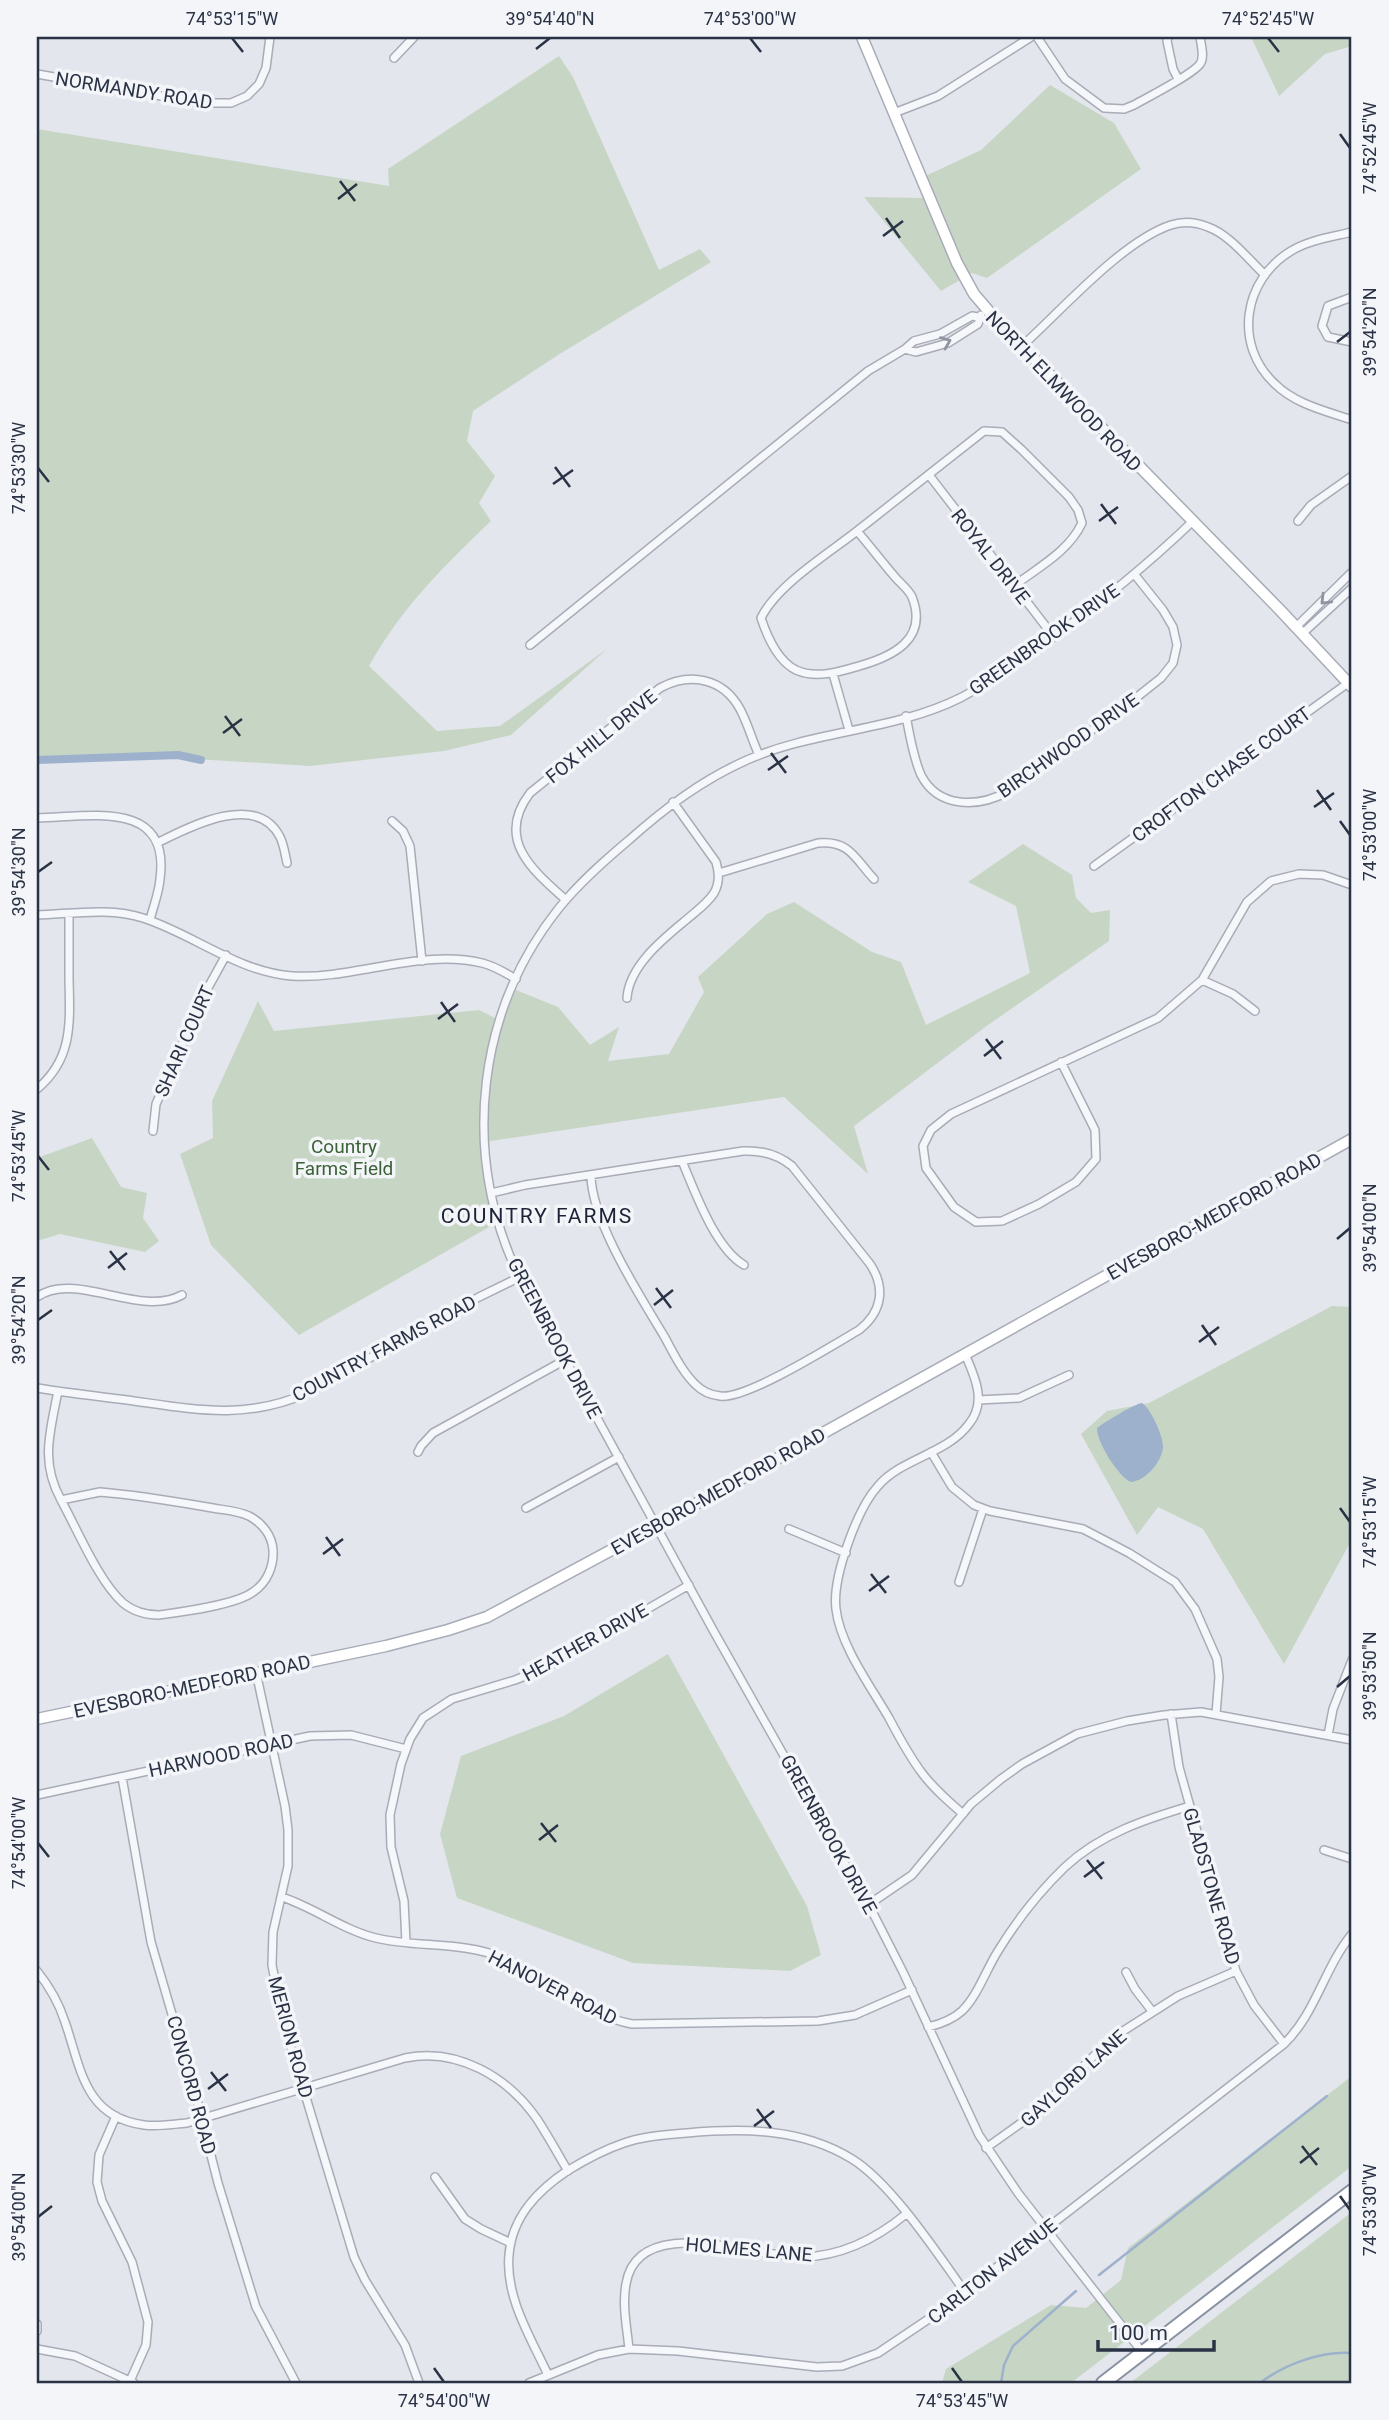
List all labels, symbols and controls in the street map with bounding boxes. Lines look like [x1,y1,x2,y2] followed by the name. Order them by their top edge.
[186,8,278,29] text: 74°53'15"W
[505,8,595,29] text: 39°54'40"N
[704,8,796,29] text: 74°53'00"W
[1222,8,1314,29] text: 74°52'45"W
[54,67,214,114] street label: NORMANDY ROAD
[1359,102,1380,194] text: 74°52'45"W
[1359,287,1380,377] text: 39°54'20"N
[981,306,1146,476] street label: NORTH ELMWOOD ROAD
[939,337,951,351] one-way arrow
[8,422,29,514] text: 74°53'30"W
[946,504,1035,609] street label: ROYAL DRIVE
[965,579,1124,700] street label: GREENBROOK DRIVE
[1321,592,1333,604] one-way arrow
[541,684,662,788] street label: FOX HILL DRIVE
[993,688,1143,803] street label: BIRCHWOOD DRIVE
[1127,702,1315,847] street label: CROFTON CHASE COURT
[1359,789,1380,881] text: 74°53'00"W
[8,827,29,917] text: 39°54'30"N
[150,982,219,1100] street label: SHARI COURT
[8,1110,29,1202] text: 74°53'45"W
[295,1135,393,1180] park label: Country Farms Field
[1103,1148,1326,1285] street label: EVESBORO-MEDFORD ROAD
[1359,1183,1380,1273] text: 39°54'00"N
[441,1204,633,1228] district label: COUNTRY FARMS
[503,1254,607,1423] street label: GREENBROOK DRIVE
[8,1275,29,1365] text: 39°54'20"N
[288,1290,480,1407] street label: COUNTRY FARMS ROAD
[607,1423,830,1560] street label: EVESBORO-MEDFORD ROAD
[1359,1476,1380,1568] text: 74°53'15"W
[518,1598,652,1686] street label: HEATHER DRIVE
[1359,1631,1380,1721] text: 39°53'50"N
[72,1650,313,1723] street label: EVESBORO-MEDFORD ROAD
[147,1729,296,1782] street label: HARWOOD ROAD
[775,1751,882,1918] street label: GREENBROOK DRIVE
[8,1797,29,1889] text: 74°54'00"W
[1178,1805,1245,1967] street label: GLADSTONE ROAD
[485,1945,621,2030] street label: HANOVER ROAD
[263,1974,318,2101] street label: MERION ROAD
[162,2013,221,2157] street label: CONCORD ROAD
[1016,2025,1131,2132] street label: GAYLORD LANE
[1359,2164,1380,2256] text: 74°53'30"W
[8,2172,29,2262] text: 39°54'00"N
[923,2214,1062,2329] street label: CARLTON AVENUE
[684,2232,814,2267] street label: HOLMES LANE
[1098,2308,1214,2352] scale bar
[1109,2321,1168,2345] text: 100 m
[398,2390,490,2411] text: 74°54'00"W
[916,2390,1008,2411] text: 74°53'45"W

